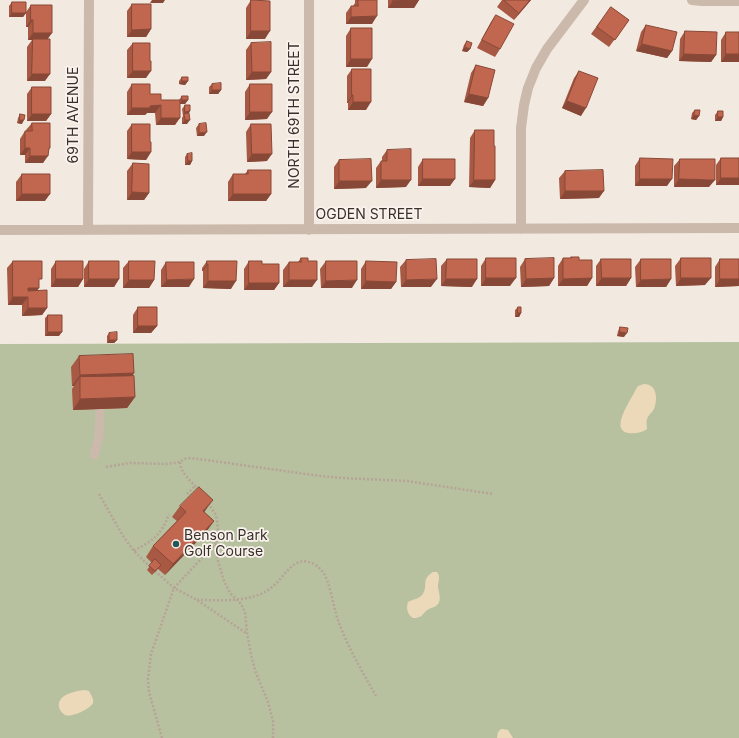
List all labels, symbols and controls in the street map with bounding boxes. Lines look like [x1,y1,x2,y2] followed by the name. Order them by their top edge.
[287,41,303,189] street label: NORTH 69TH STREET
[66,67,82,163] street label: 69TH AVENUE
[315,207,423,223] street label: OGDEN STREET
[184,528,268,560] place label: Benson Park Golf Course
[171,539,181,549] marker: Benson Park Golf Course

